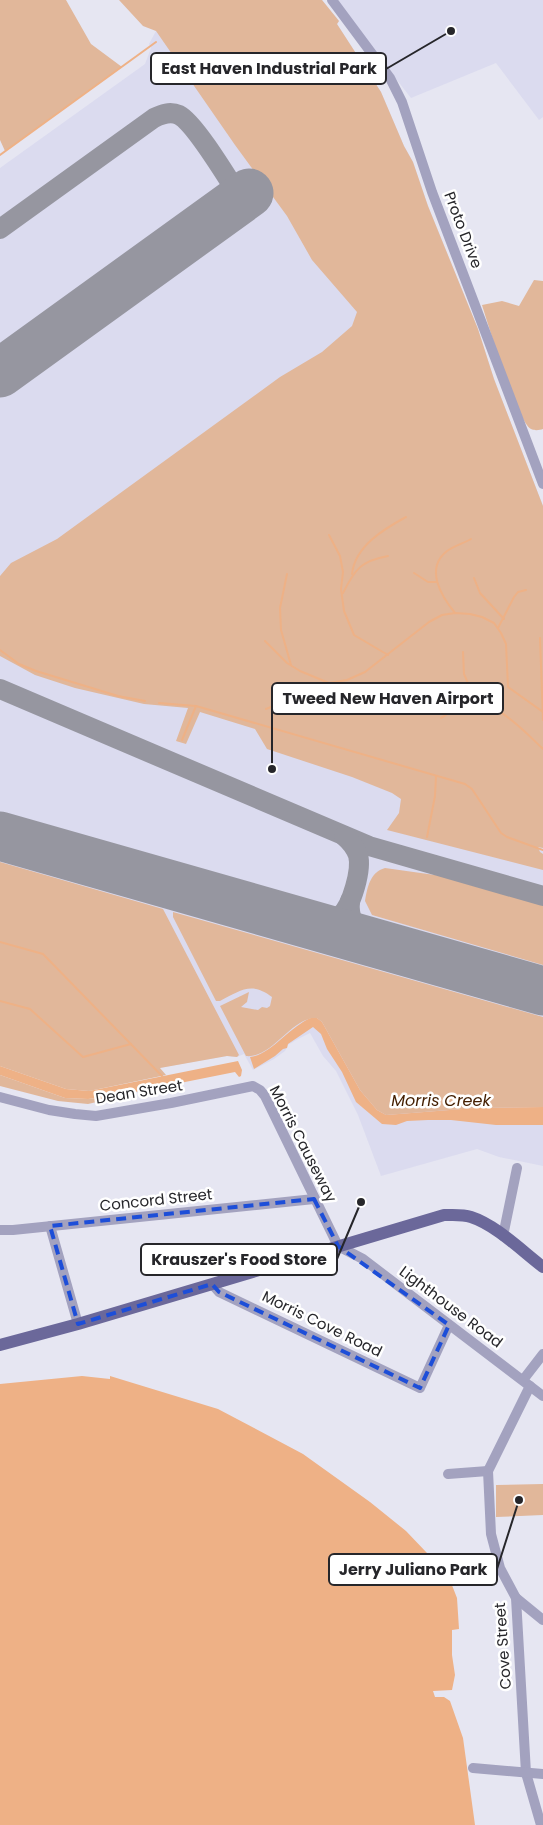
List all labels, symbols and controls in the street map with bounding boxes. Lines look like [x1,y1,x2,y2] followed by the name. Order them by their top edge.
[151,53,386,84] callout: East Haven Industrial Park
[161,57,377,80] text: East Haven Industrial Park
[439,188,488,271] street label: Proto Drive
[272,683,503,714] callout: Tweed New Haven Airport
[283,687,493,710] text: Tweed New Haven Airport
[94,1074,184,1109] street label: Dean Street
[265,1082,342,1206] street label: Morris Causeway
[391,1089,491,1112] water label: Morris Creek
[99,1183,213,1216] street label: Concord Street
[141,1244,337,1275] callout: Krauszer's Food Store
[151,1248,327,1271] text: Krauszer's Food Store
[395,1261,507,1352] street label: Lighthouse Road
[259,1285,386,1362] street label: Morris Cove Road
[329,1554,497,1585] callout: Jerry Juliano Park
[339,1558,487,1581] text: Jerry Juliano Park
[489,1602,516,1690] street label: Cove Street

